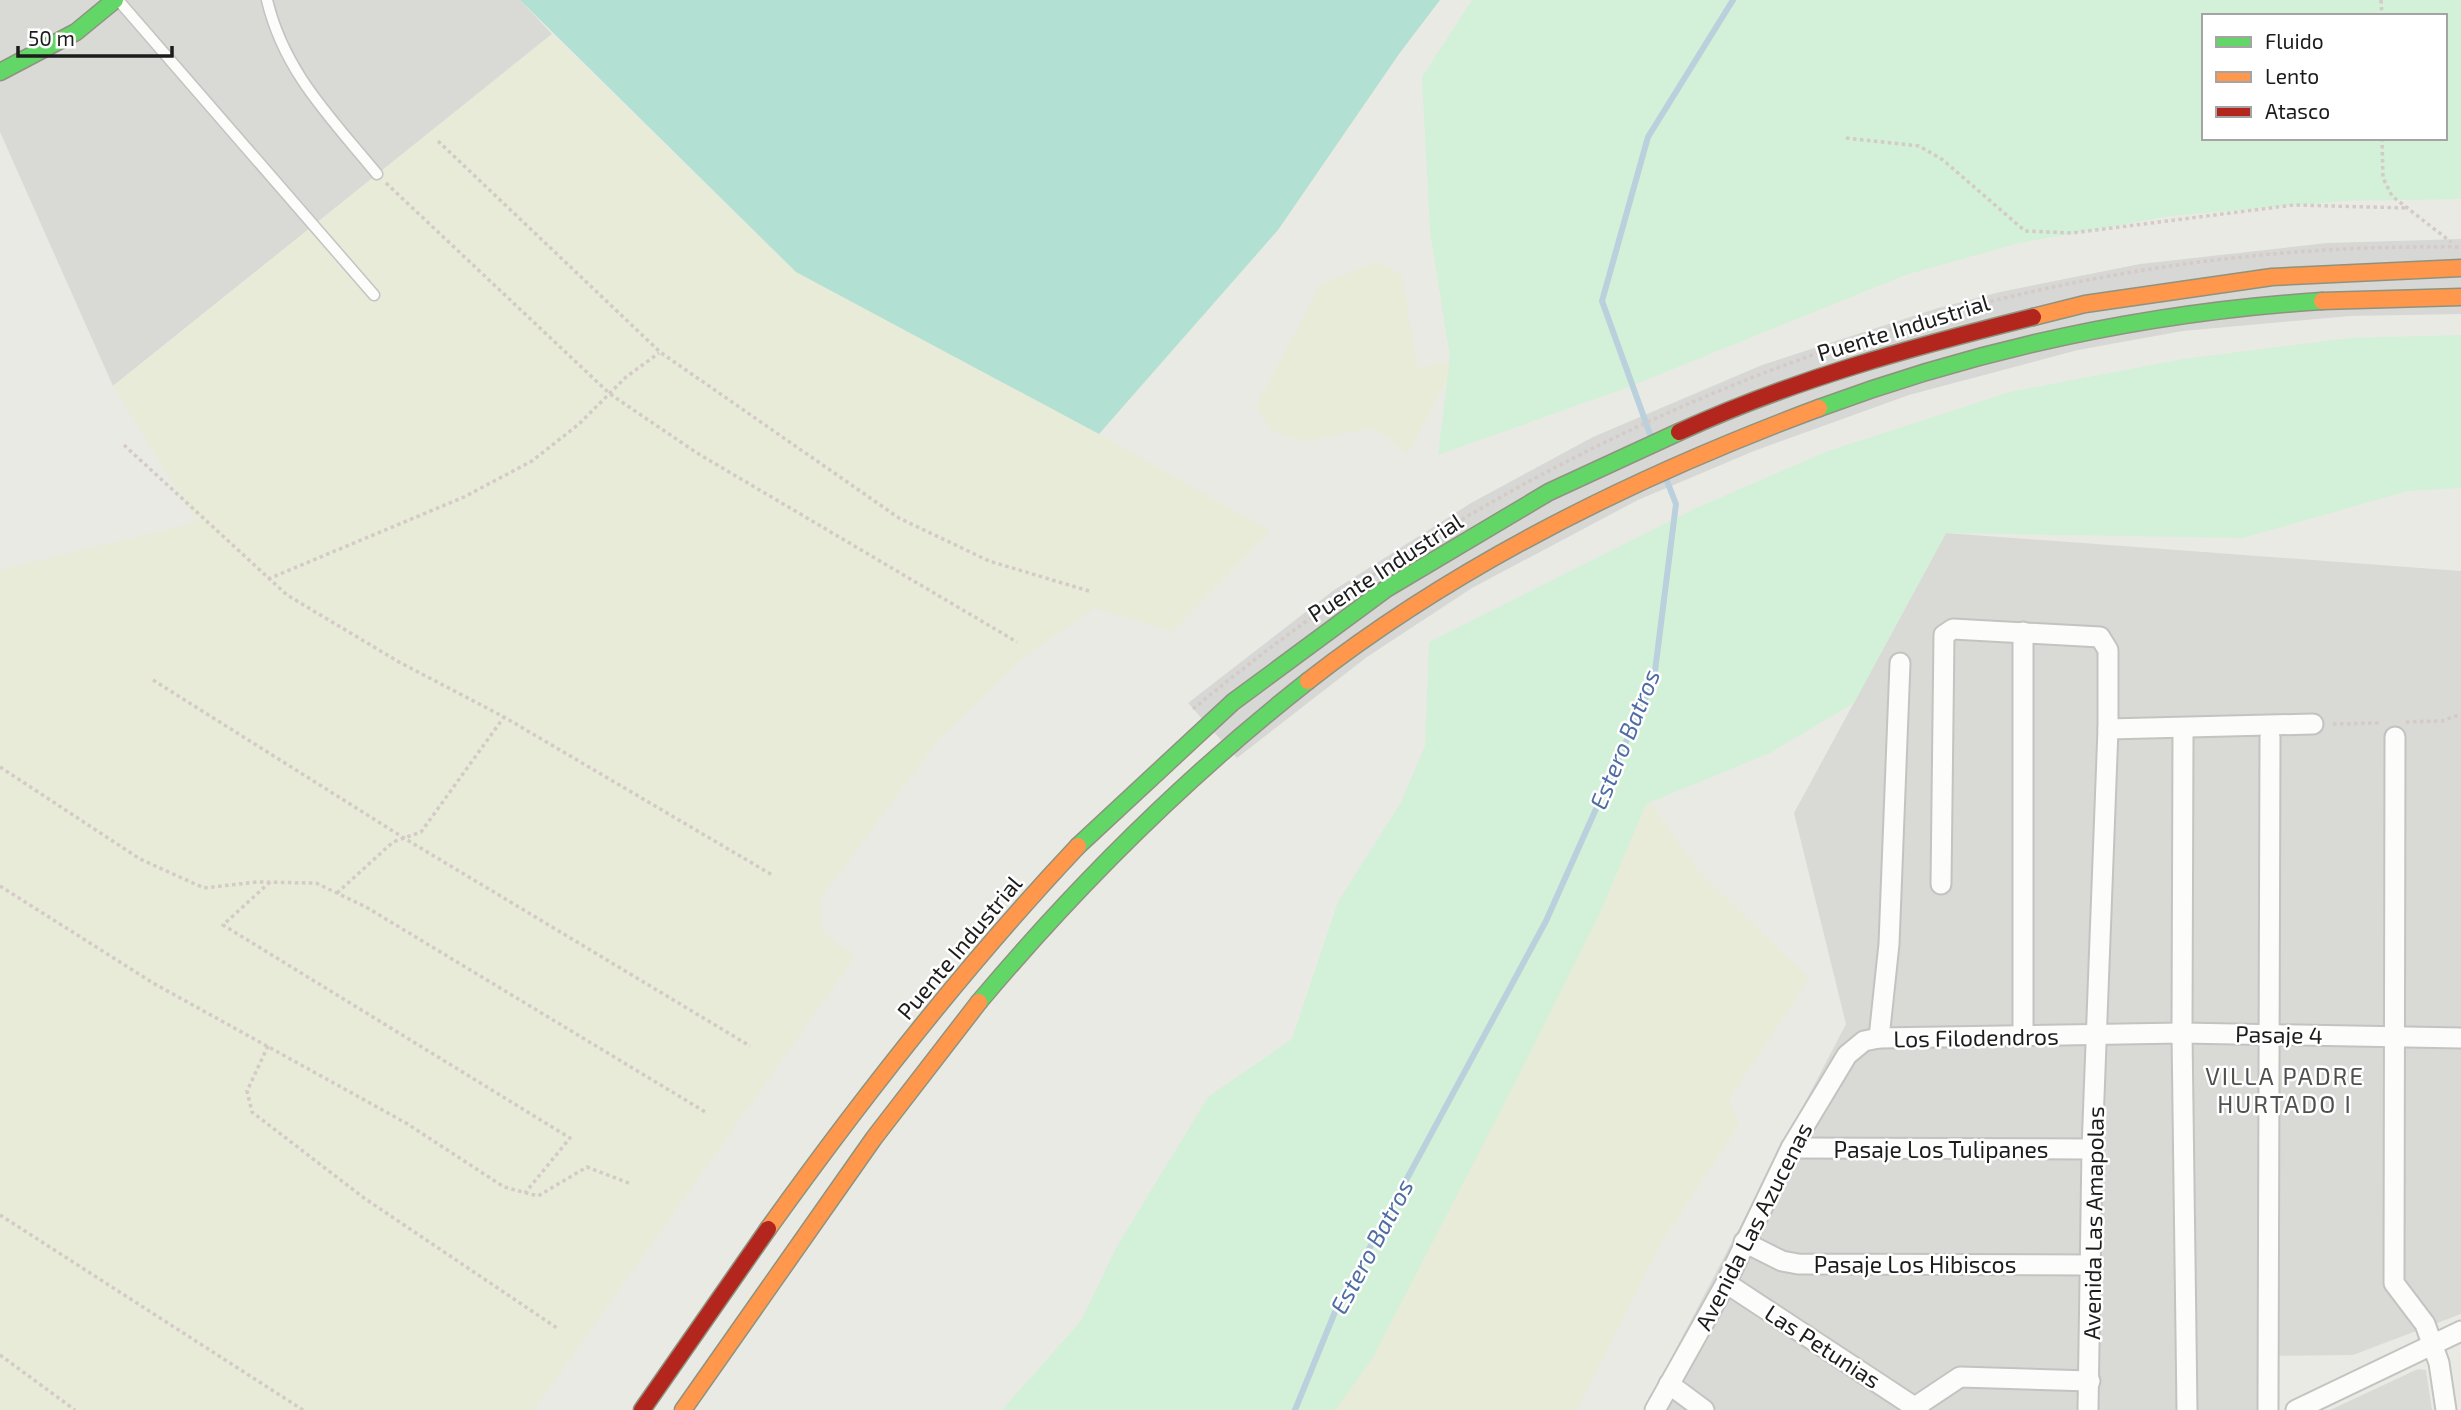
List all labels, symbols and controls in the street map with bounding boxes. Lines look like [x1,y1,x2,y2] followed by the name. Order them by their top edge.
[18,14,172,58] scale bar
[2202,14,2447,140] legend
[28,25,75,50] text: 50 m
[2265,28,2324,53] text: Fluido
[2265,63,2319,88] text: Lento
[2265,98,2330,123] text: Atasco
[1813,287,1993,367] street label: Puente Industrial
[1302,506,1468,628] street label: Puente Industrial
[1583,665,1665,813] water label: Estero Batros
[891,869,1027,1025] street label: Puente Industrial
[2235,1019,2323,1049] street label: Pasaje 4
[1893,1022,2059,1052] street label: Los Filodendros
[2205,1061,2365,1118] district label: VILLA PADRE HURTADO I
[2077,1106,2109,1340] street label: Avenida Las Amapolas
[1688,1118,1818,1334] street label: Avenida Las Azucenas
[1833,1135,2049,1163] street label: Pasaje Los Tulipanes
[1323,1174,1419,1318] water label: Estero Batros
[1814,1250,2016,1278] street label: Pasaje Los Hibiscos
[1760,1298,1886,1394] street label: Las Petunias

